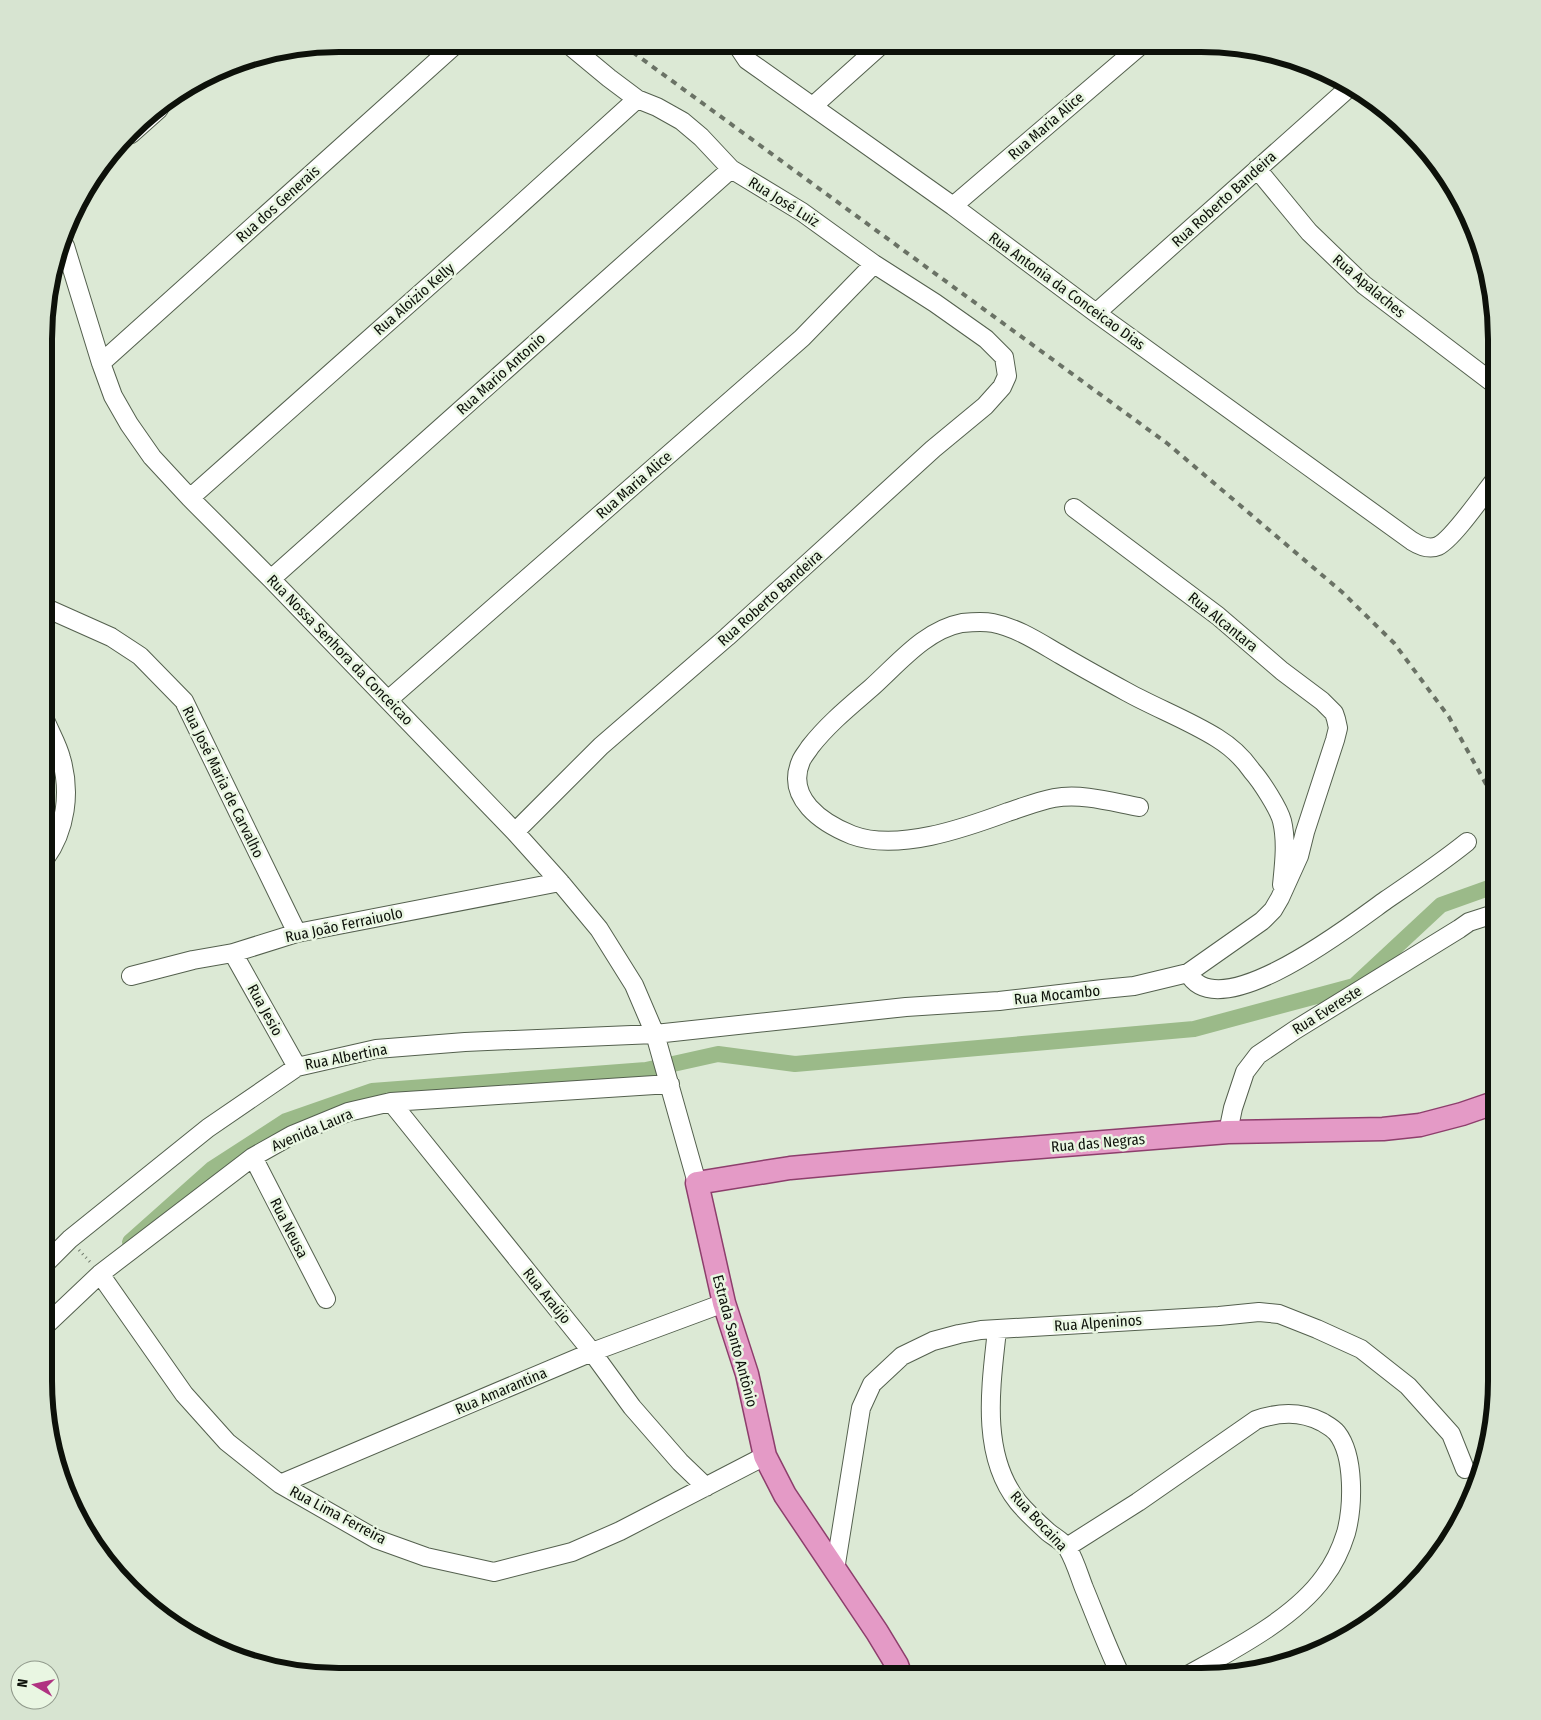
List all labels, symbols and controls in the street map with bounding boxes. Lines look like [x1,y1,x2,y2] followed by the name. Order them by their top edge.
[1005,88,1087,164] street label: Rua Maria Alice
[1168,147,1280,251] street label: Rua Roberto Bandeira
[232,162,324,246] street label: Rua dos Generais
[745,173,823,231] street label: Rua José Luiz
[986,228,1148,354] street label: Rua Antonia da Conceicao Dias
[1329,250,1409,322] street label: Rua Apalaches
[370,259,458,339] street label: Rua Aloizio Kelly
[453,329,549,419] street label: Rua Mario Antonio
[593,447,675,523] street label: Rua Maria Alice
[714,546,826,650] street label: Rua Roberto Bandeira
[263,571,417,729] street label: Rua Nossa Senhora da Conceicao
[1185,588,1261,656] street label: Rua Alcantara
[178,703,268,861] street label: Rua José Maria de Carvalho
[284,904,404,946] street label: Rua João Ferraiuolo
[243,981,287,1039] street label: Rua Jesio
[1013,982,1101,1008] street label: Rua Mocambo
[1289,982,1365,1038] street label: Rua Evereste
[303,1040,389,1074] street label: Rua Albertina
[269,1105,355,1155] street label: Avenida Laura
[1050,1130,1146,1156] street label: Rua das Negras
[266,1195,312,1261] street label: Rua Neusa
[519,1265,575,1328] street label: Rua Araújo
[709,1273,761,1409] street label: Estrada Santo Antônio
[1053,1311,1143,1335] street label: Rua Alpeninos
[453,1364,549,1418] street label: Rua Amarantina
[287,1482,389,1548] street label: Rua Lima Ferreira
[1007,1487,1071,1555] street label: Rua Bocaina
[10,1660,60,1710] north arrow
[14,1678,32,1689] text: N

